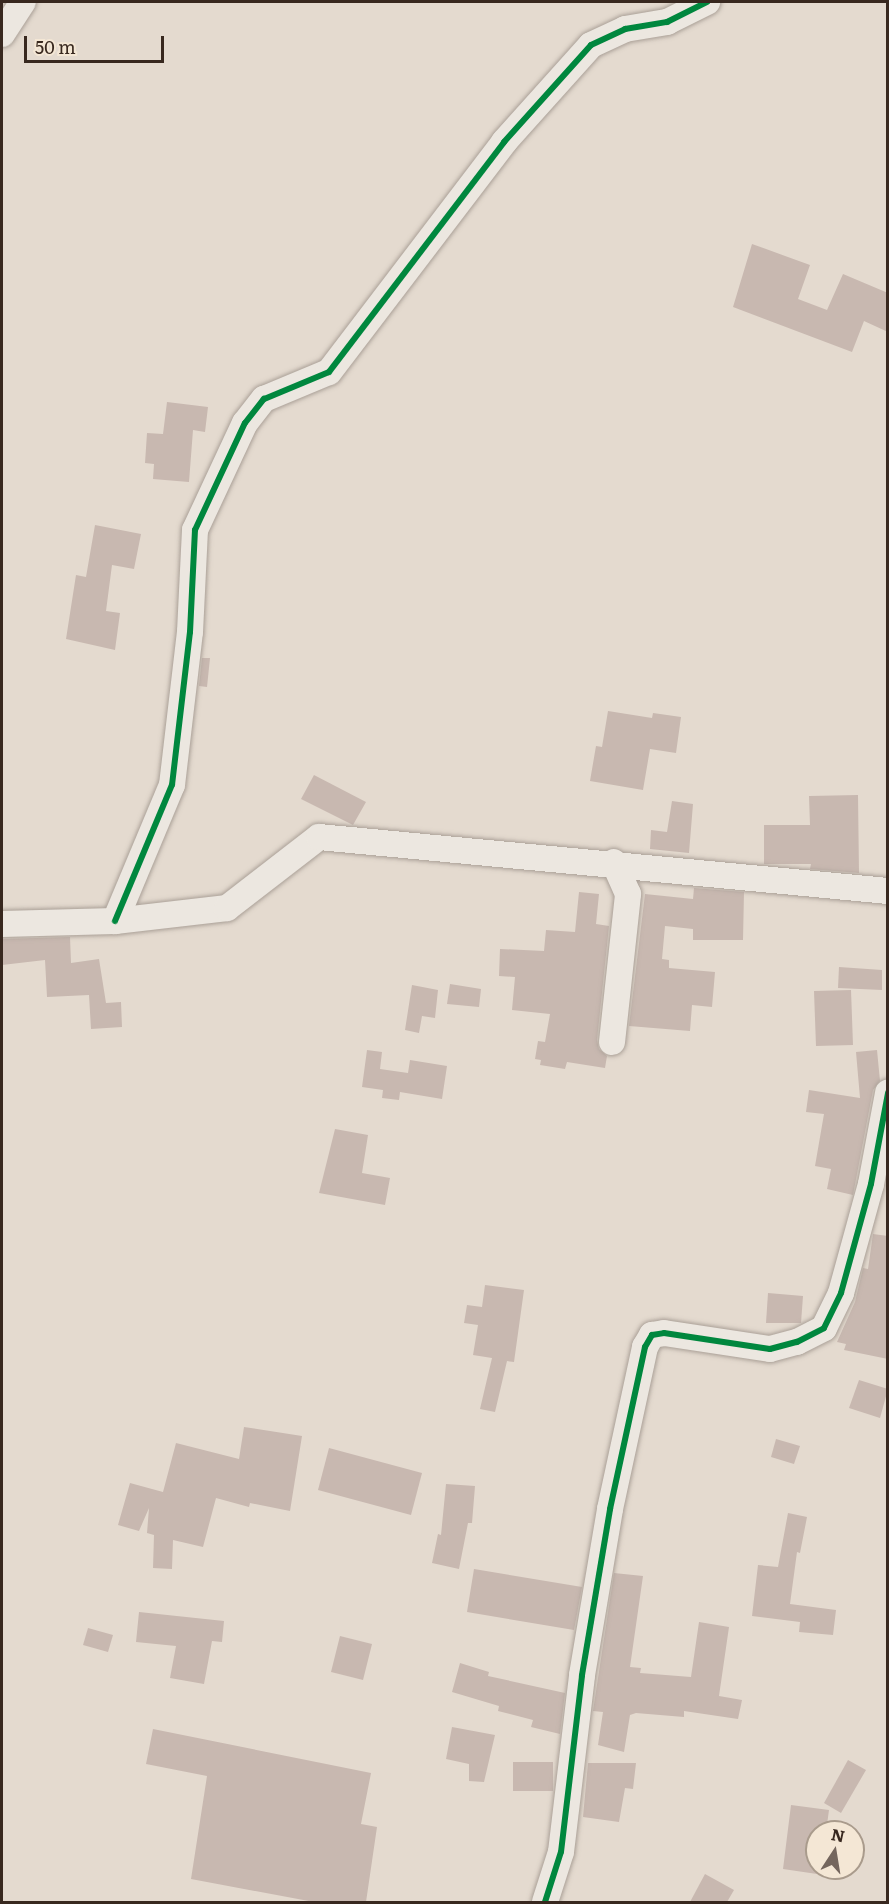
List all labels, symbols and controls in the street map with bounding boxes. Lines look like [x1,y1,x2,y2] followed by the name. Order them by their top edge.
[27,24,166,62] scale bar
[35,33,76,60] text: 50 m
[805,1820,865,1880] north arrow
[829,1821,847,1847] text: N

